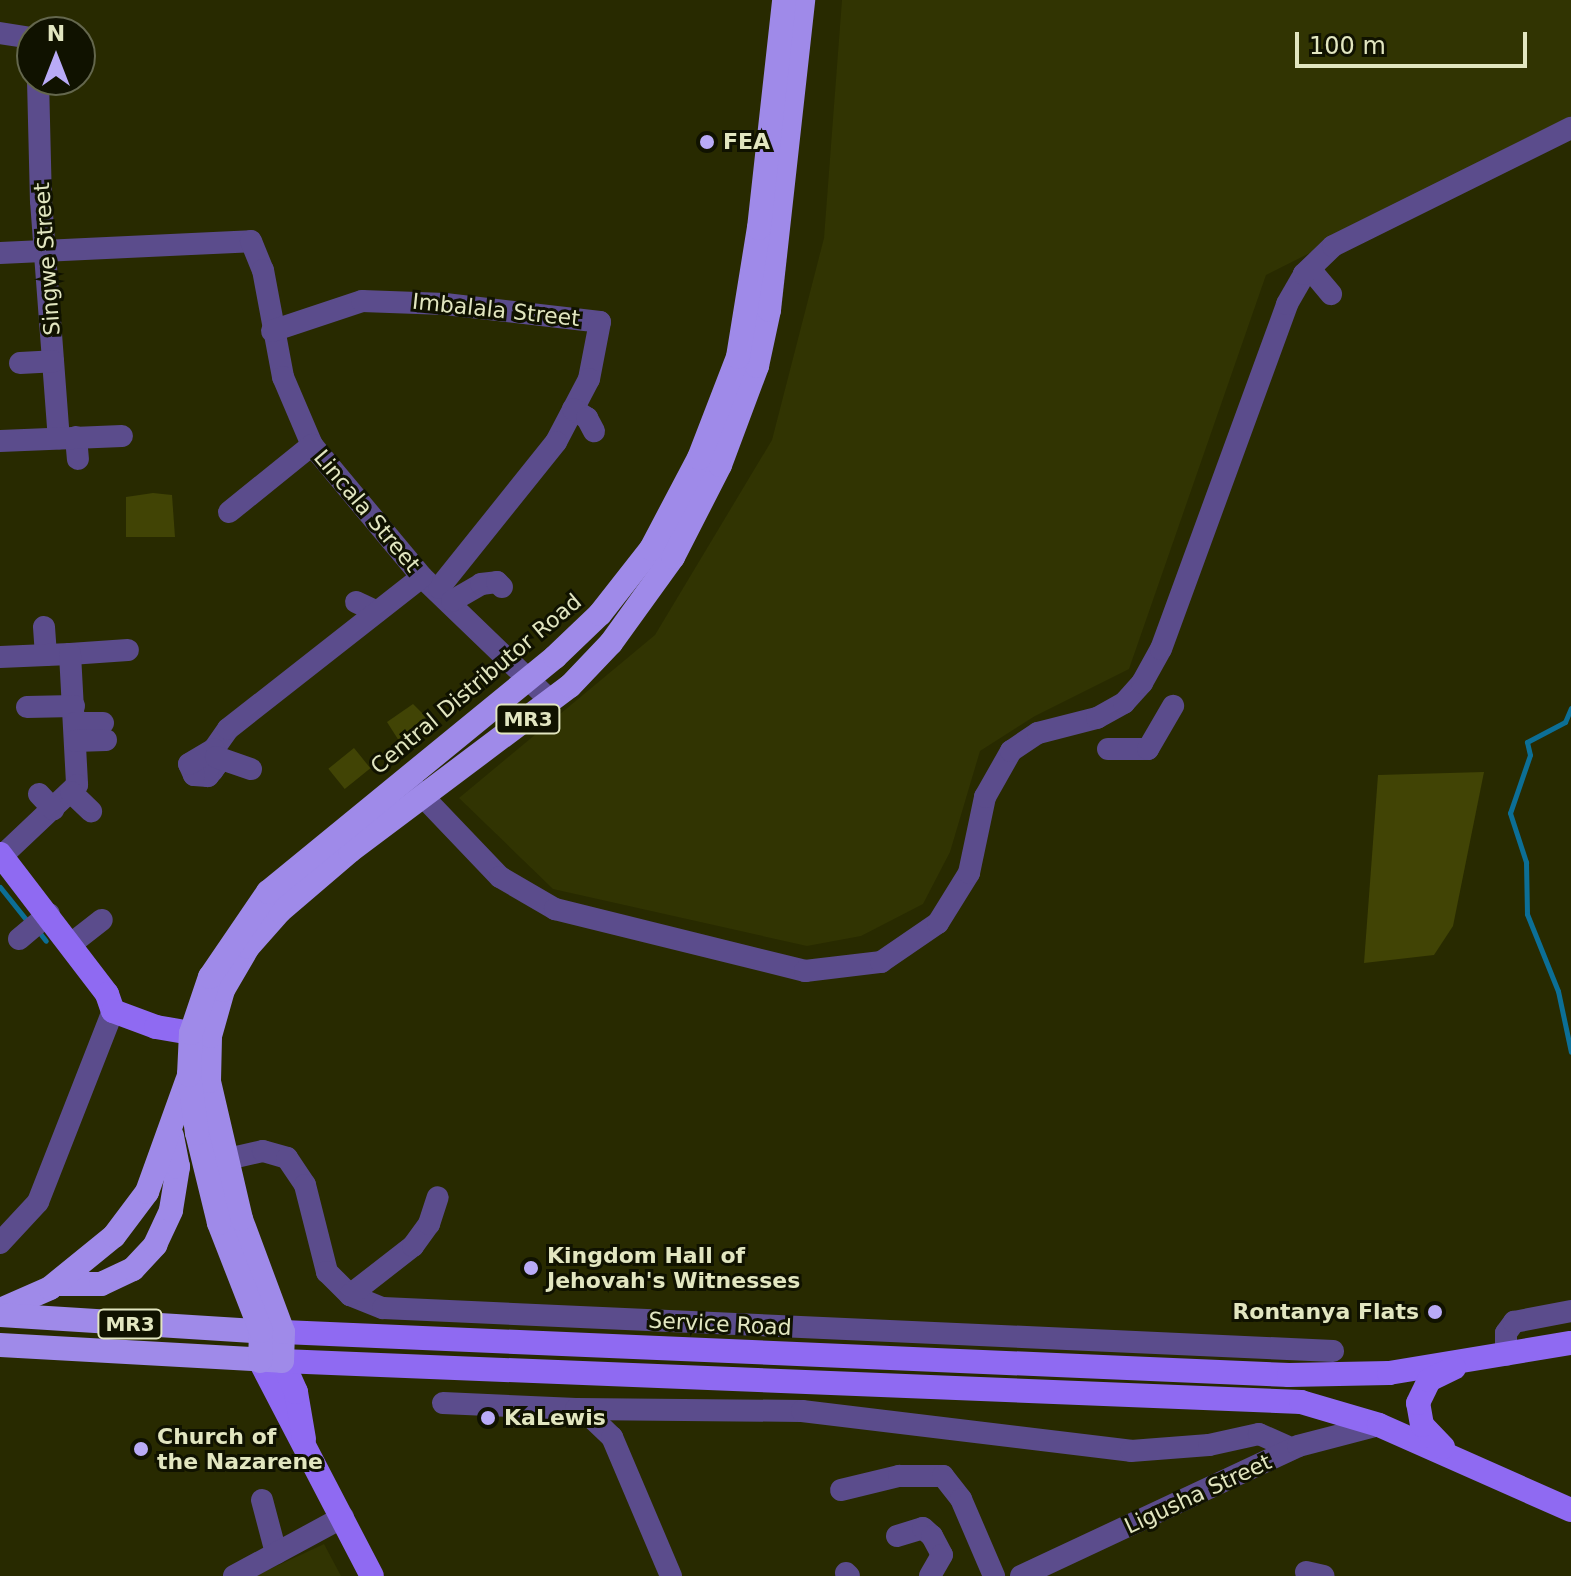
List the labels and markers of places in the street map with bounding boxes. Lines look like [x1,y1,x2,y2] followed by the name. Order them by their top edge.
[723,129,770,155] place label: FEA
[698,133,716,151] marker: FEA
[547,1242,800,1294] place label: Kingdom Hall of Jehovah's Witnesses
[522,1259,540,1277] marker: Kingdom Hall of Jehovah's Witnesses
[1232,1299,1419,1325] place label: Rontanya Flats
[1426,1303,1444,1321] marker: Rontanya Flats
[504,1405,606,1431] place label: KaLewis
[479,1409,497,1427] marker: KaLewis
[157,1423,323,1474] place label: Church of the Nazarene
[132,1440,150,1458] marker: Church of the Nazarene

